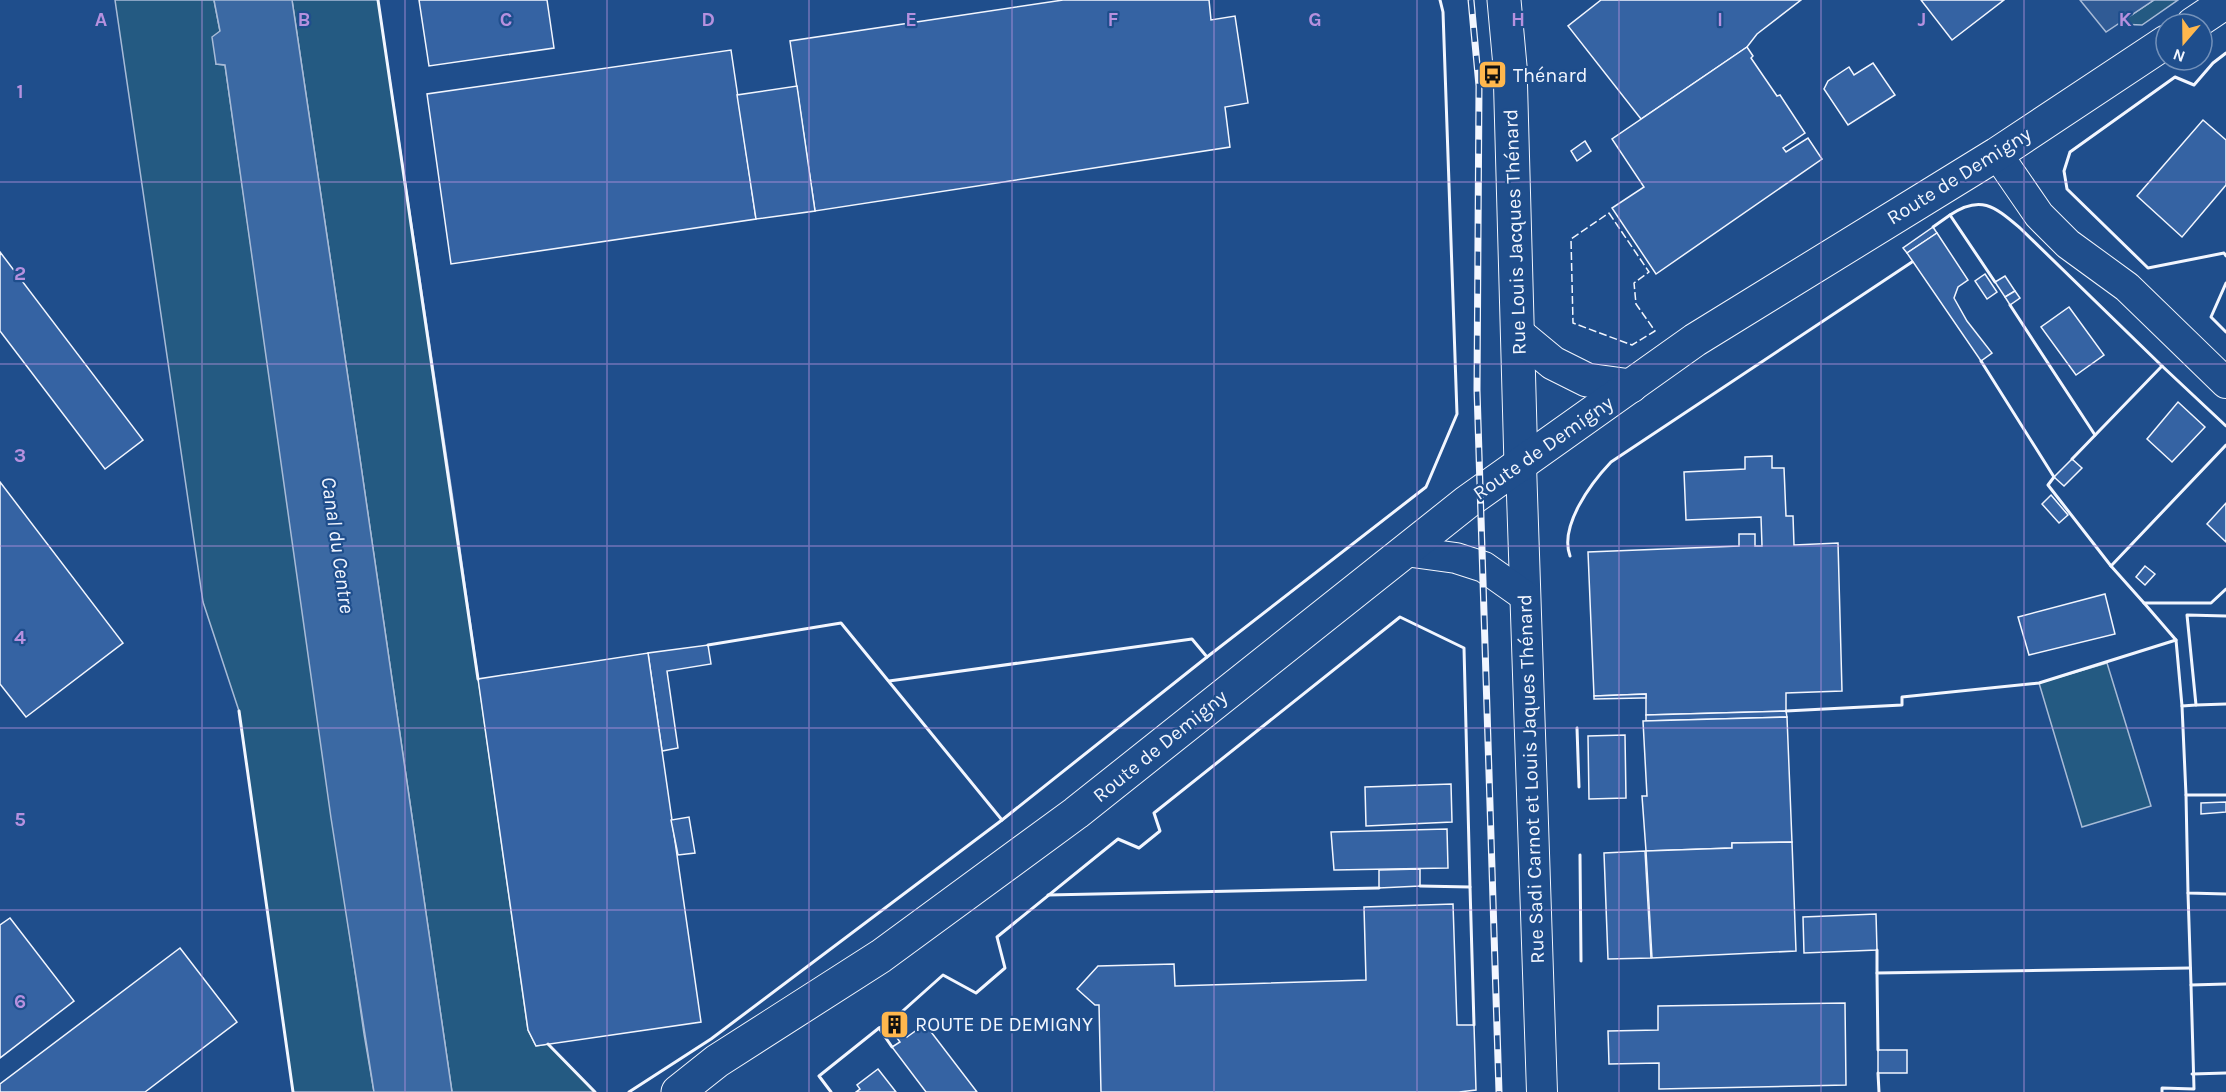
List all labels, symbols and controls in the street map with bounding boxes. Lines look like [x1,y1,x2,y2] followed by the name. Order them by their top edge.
[95,8,108,31] text: A
[298,8,310,31] text: B
[500,8,512,31] text: C
[701,8,715,31] text: D
[905,8,917,31] text: E
[1108,8,1119,31] text: F
[1308,8,1322,31] text: G
[1511,8,1525,31] text: H
[1717,8,1723,31] text: I
[1918,8,1926,31] text: J
[2118,8,2132,31] text: K
[2154,12,2214,72] north arrow
[2170,45,2188,67] text: N
[1476,59,1508,91] bus stop icon: Thénard
[1513,64,1588,87] place label: Thénard
[16,80,24,103] text: 1
[1499,109,1531,355] street label: Rue Louis Jacques Thénard
[1883,122,2035,230] street label: Route de Demigny
[14,262,26,285] text: 2
[1469,391,1617,505] street label: Route de Demigny
[14,444,26,467] text: 3
[317,475,360,615] water label: Canal du Centre
[1513,594,1549,964] street label: Rue Sadi Carnot et Louis Jaques Thénard
[14,626,26,649] text: 4
[1088,685,1232,807] street label: Route de Demigny
[14,808,26,831] text: 5
[14,990,26,1013] text: 6
[878,1008,910,1040] building icon: ROUTE DE DEMIGNY
[915,1013,1093,1036] place label: ROUTE DE DEMIGNY

